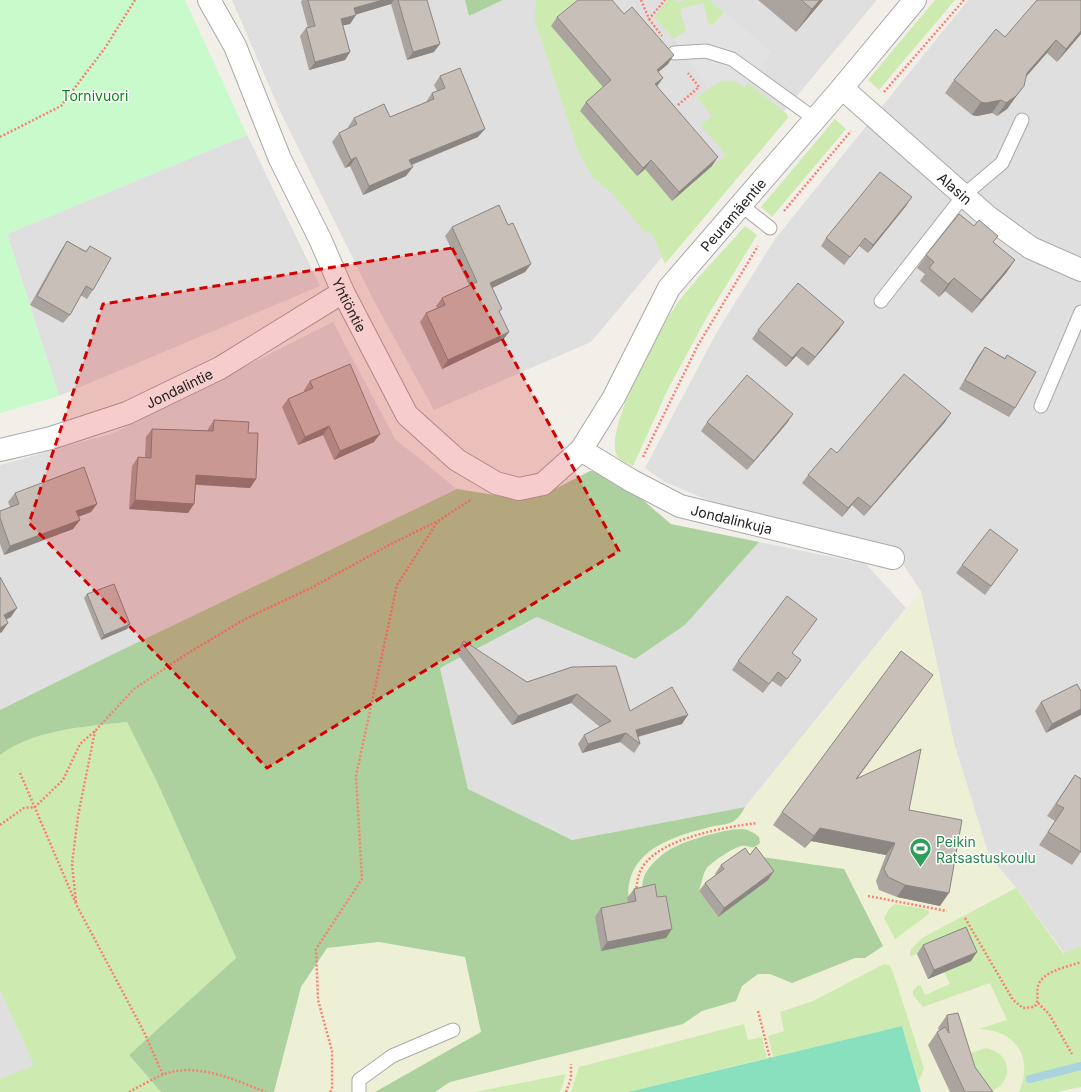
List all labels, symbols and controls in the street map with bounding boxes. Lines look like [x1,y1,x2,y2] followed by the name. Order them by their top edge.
[62,87,128,104] park label: Tornivuori
[935,168,976,208] street label: Alasin
[696,174,769,254] street label: Peuramäentie
[329,275,371,335] street label: Yhtiöntie
[143,365,215,411] street label: Jondalintie
[689,500,774,537] street label: Jondalinkuja
[936,833,1036,866] place label: Peikin Ratsastuskoulu
[908,836,934,869] sports icon: Peikin Ratsastuskoulu

